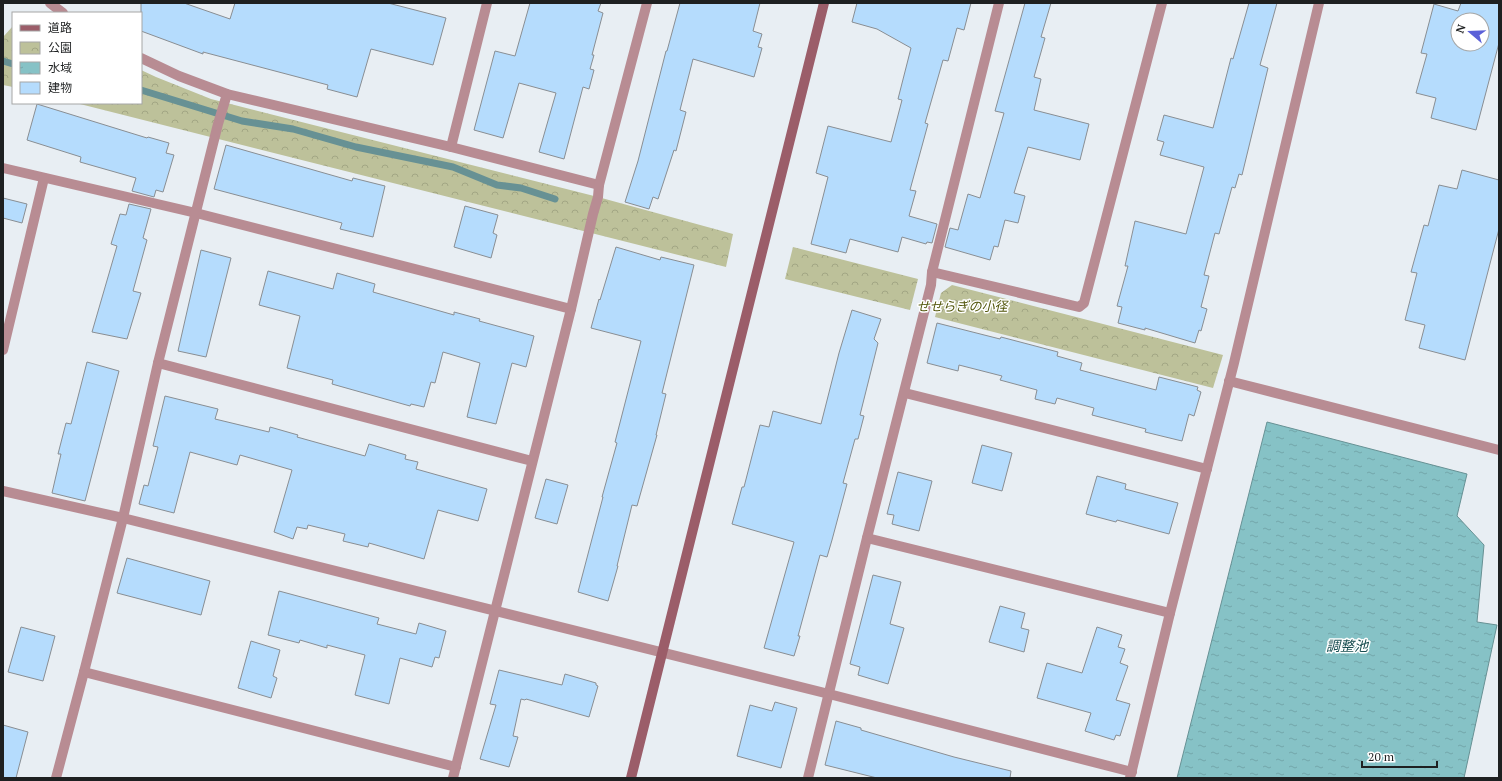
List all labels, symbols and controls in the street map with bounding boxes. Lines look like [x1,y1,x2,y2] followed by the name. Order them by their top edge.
[12,12,142,104] legend
[1450,12,1490,52] north arrow
[48,20,72,35] text: 道路
[1453,22,1469,35] text: N
[48,40,72,55] text: 公園
[48,60,72,75] text: 水域
[48,80,72,95] text: 建物
[916,297,1009,315] park label: せせらぎの小径
[1326,636,1370,655] water label: 調整池
[1362,743,1437,769] scale bar
[1368,749,1395,764] text: 20 m

